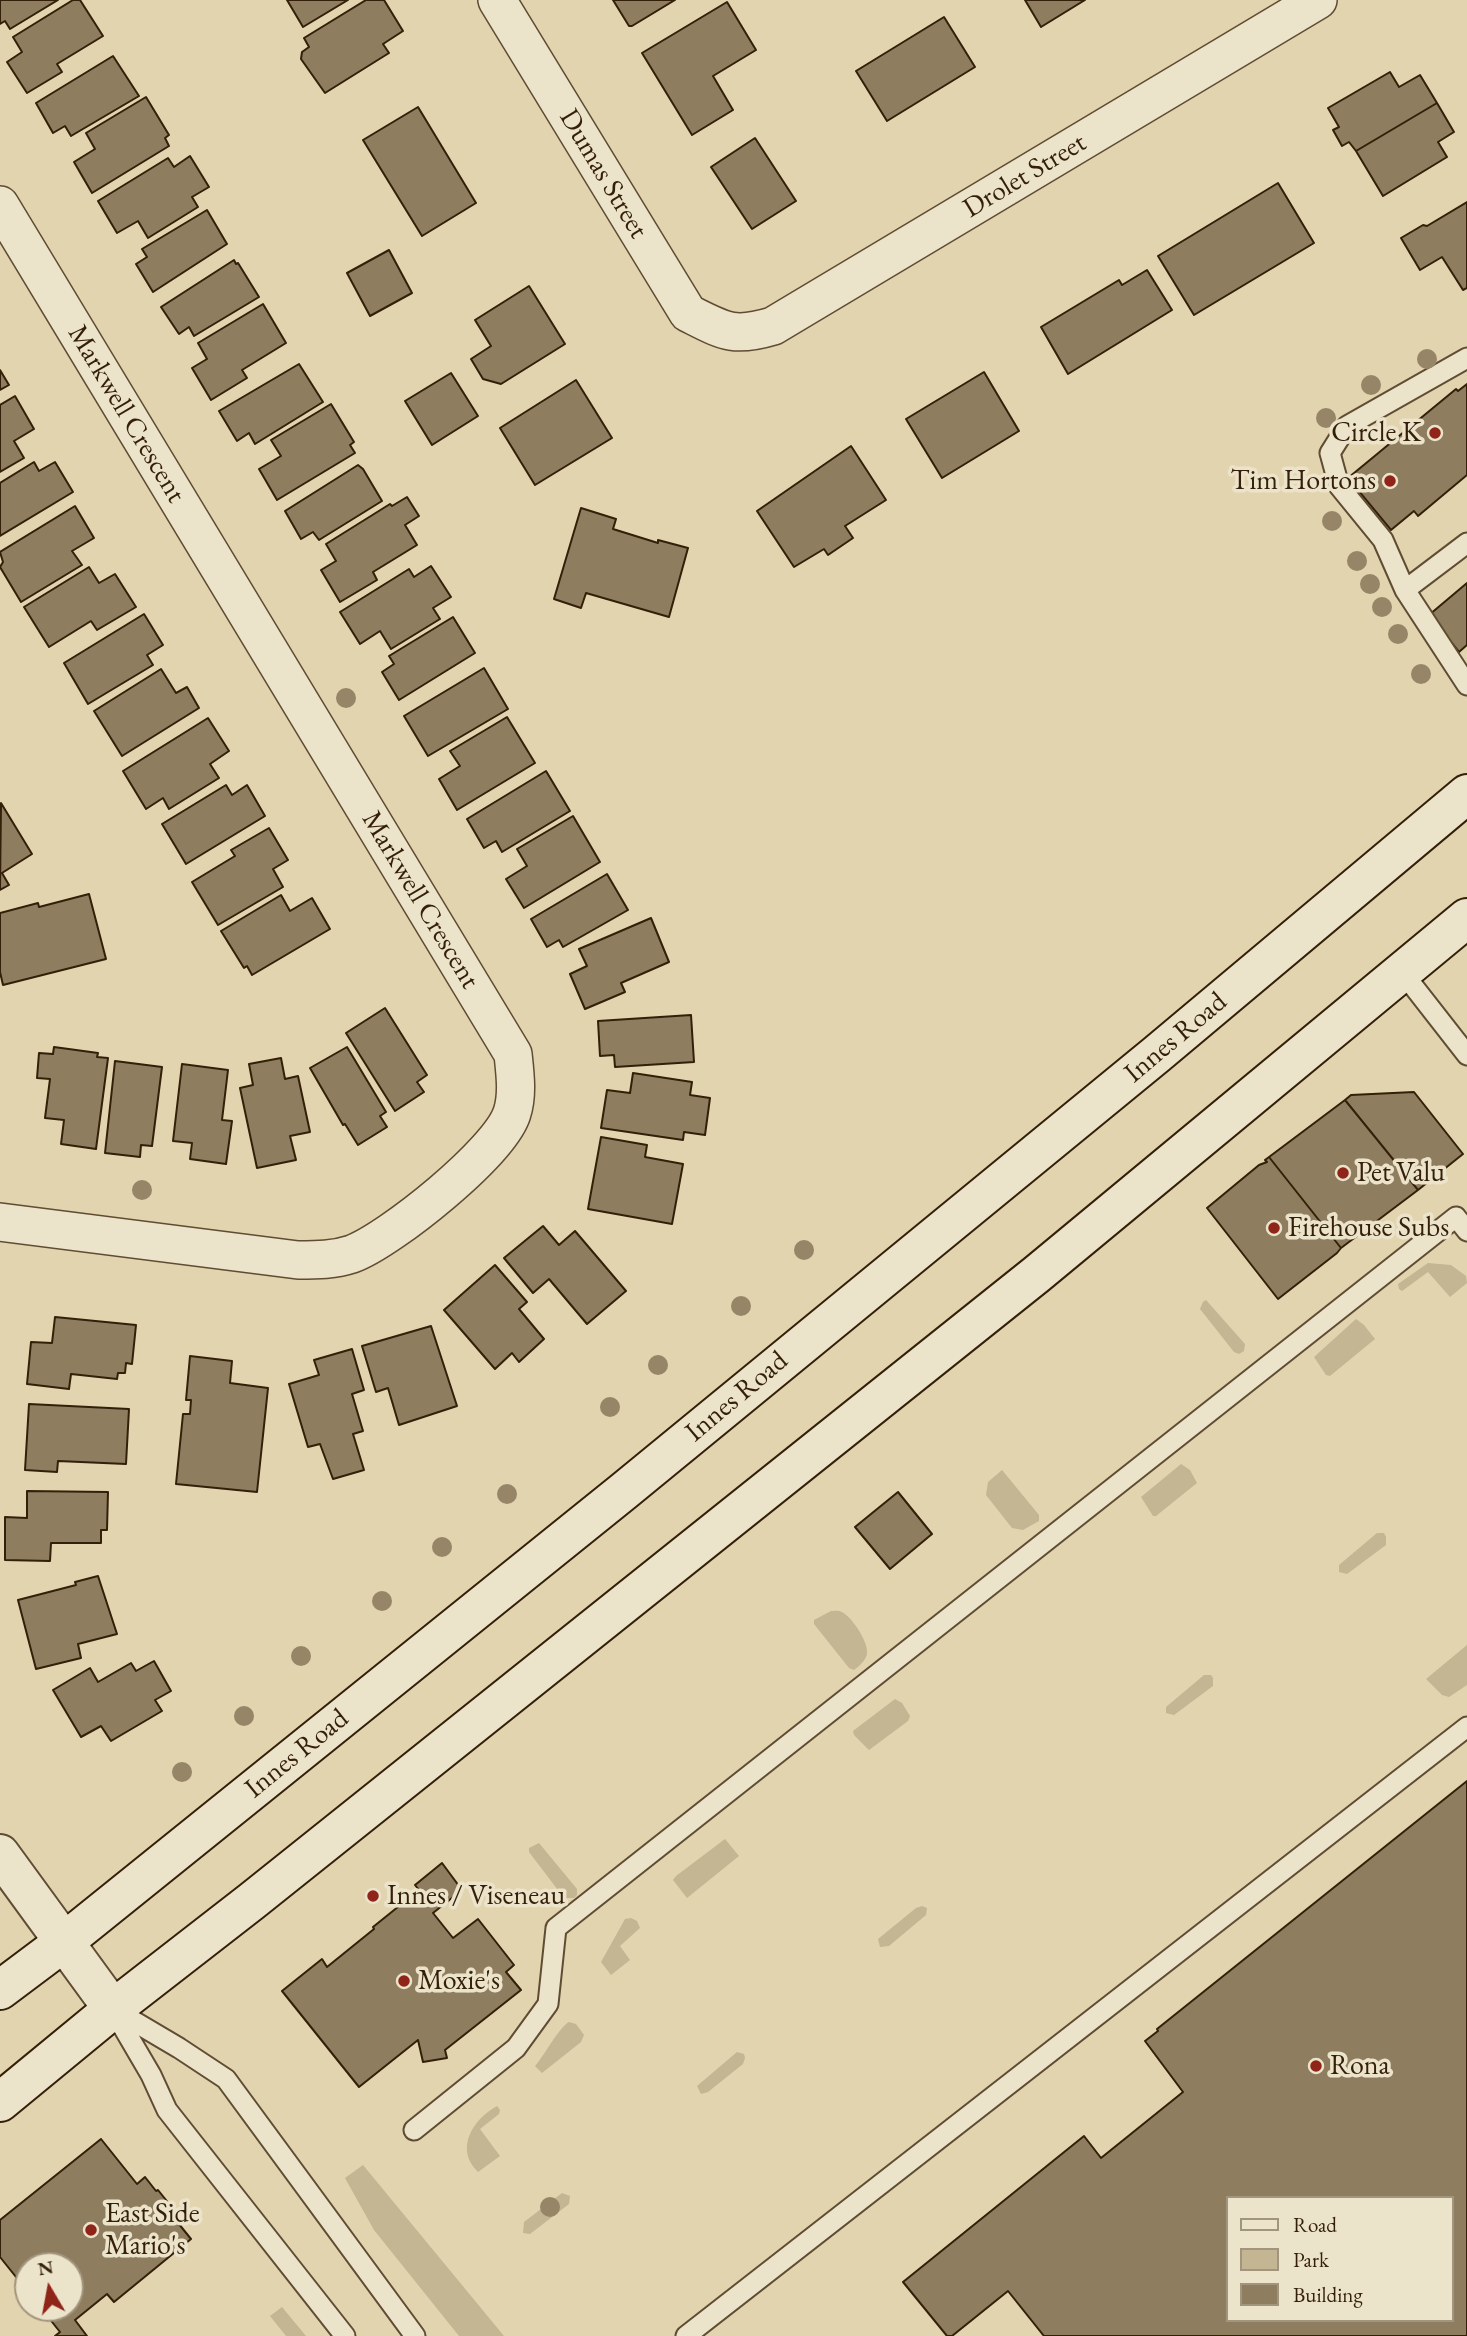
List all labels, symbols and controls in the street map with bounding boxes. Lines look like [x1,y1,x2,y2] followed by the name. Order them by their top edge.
[551,103,655,245] street label: Dumas Street
[957,126,1093,226] street label: Drolet Street
[60,319,192,509] street label: Markwell Crescent
[1331,416,1421,450] place label: Circle K
[1427,425,1443,441] marker: Circle K
[1231,464,1376,498] place label: Tim Hortons
[1382,473,1398,489] marker: Tim Hortons
[354,805,486,995] street label: Markwell Crescent
[1118,986,1234,1090] street label: Innes Road
[1357,1156,1445,1190] place label: Pet Valu
[1335,1165,1351,1181] marker: Pet Valu
[1288,1211,1449,1245] place label: Firehouse Subs
[1266,1220,1282,1236] marker: Firehouse Subs
[679,1345,795,1449] street label: Innes Road
[239,1702,355,1806] street label: Innes Road
[387,1879,565,1913] place label: Innes / Viseneau
[365,1888,381,1904] marker: Innes / Viseneau
[418,1964,500,1998] place label: Moxie's
[396,1973,412,1989] marker: Moxie's
[1330,2049,1390,2083] place label: Rona
[1308,2058,1324,2074] marker: Rona
[1226,2196,1453,2322] legend
[105,2197,200,2263] place label: East Side Mario's
[1293,2211,1337,2238] text: Road
[83,2222,99,2238] marker: East Side Mario's
[1293,2246,1329,2273] text: Park
[14,2252,84,2322] north arrow
[36,2254,55,2281] text: N
[1293,2281,1363,2308] text: Building

